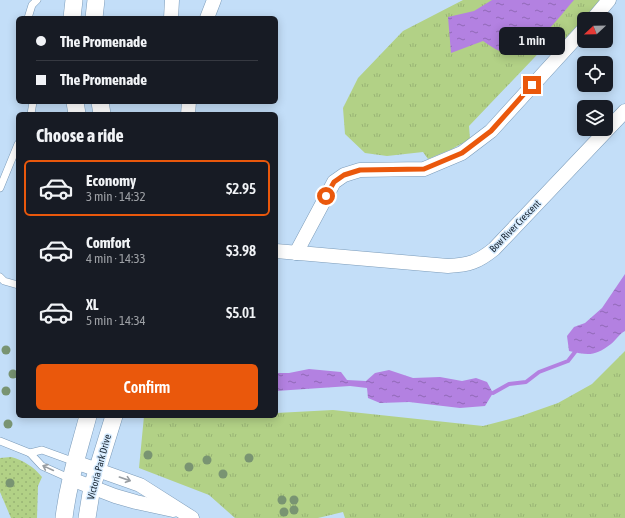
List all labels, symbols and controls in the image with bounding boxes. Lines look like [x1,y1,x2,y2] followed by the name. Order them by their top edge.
[577,12,613,48] north arrow
[577,12,613,136] map controls
[499,27,565,55] callout: 1 min
[60,33,147,50] text: The Promenade
[519,33,545,48] text: 1 min
[577,56,613,92] button: locate
[60,71,147,88] text: The Promenade
[523,76,541,94] route end
[577,100,613,136] button: layers
[36,125,124,146] text: Choose a ride
[38,170,74,206] icon: car
[86,172,136,189] text: Economy
[226,180,256,197] text: $2.95
[317,187,335,205] route start
[86,189,146,204] text: 3 min · 14:32
[487,198,543,254] street label: Bow River Crescent
[38,232,74,268] icon: car
[86,234,130,251] text: Comfort
[226,242,256,259] text: $3.98
[86,251,146,266] text: 4 min · 14:33
[38,294,74,330] icon: car
[86,296,99,313] text: XL
[226,304,256,321] text: $5.01
[86,313,146,328] text: 5 min · 14:34
[36,364,258,410] button: Confirm
[85,433,113,501] street label: Victoria Park Drive
[43,464,55,471] one-way arrow
[119,476,131,484] one-way arrow

